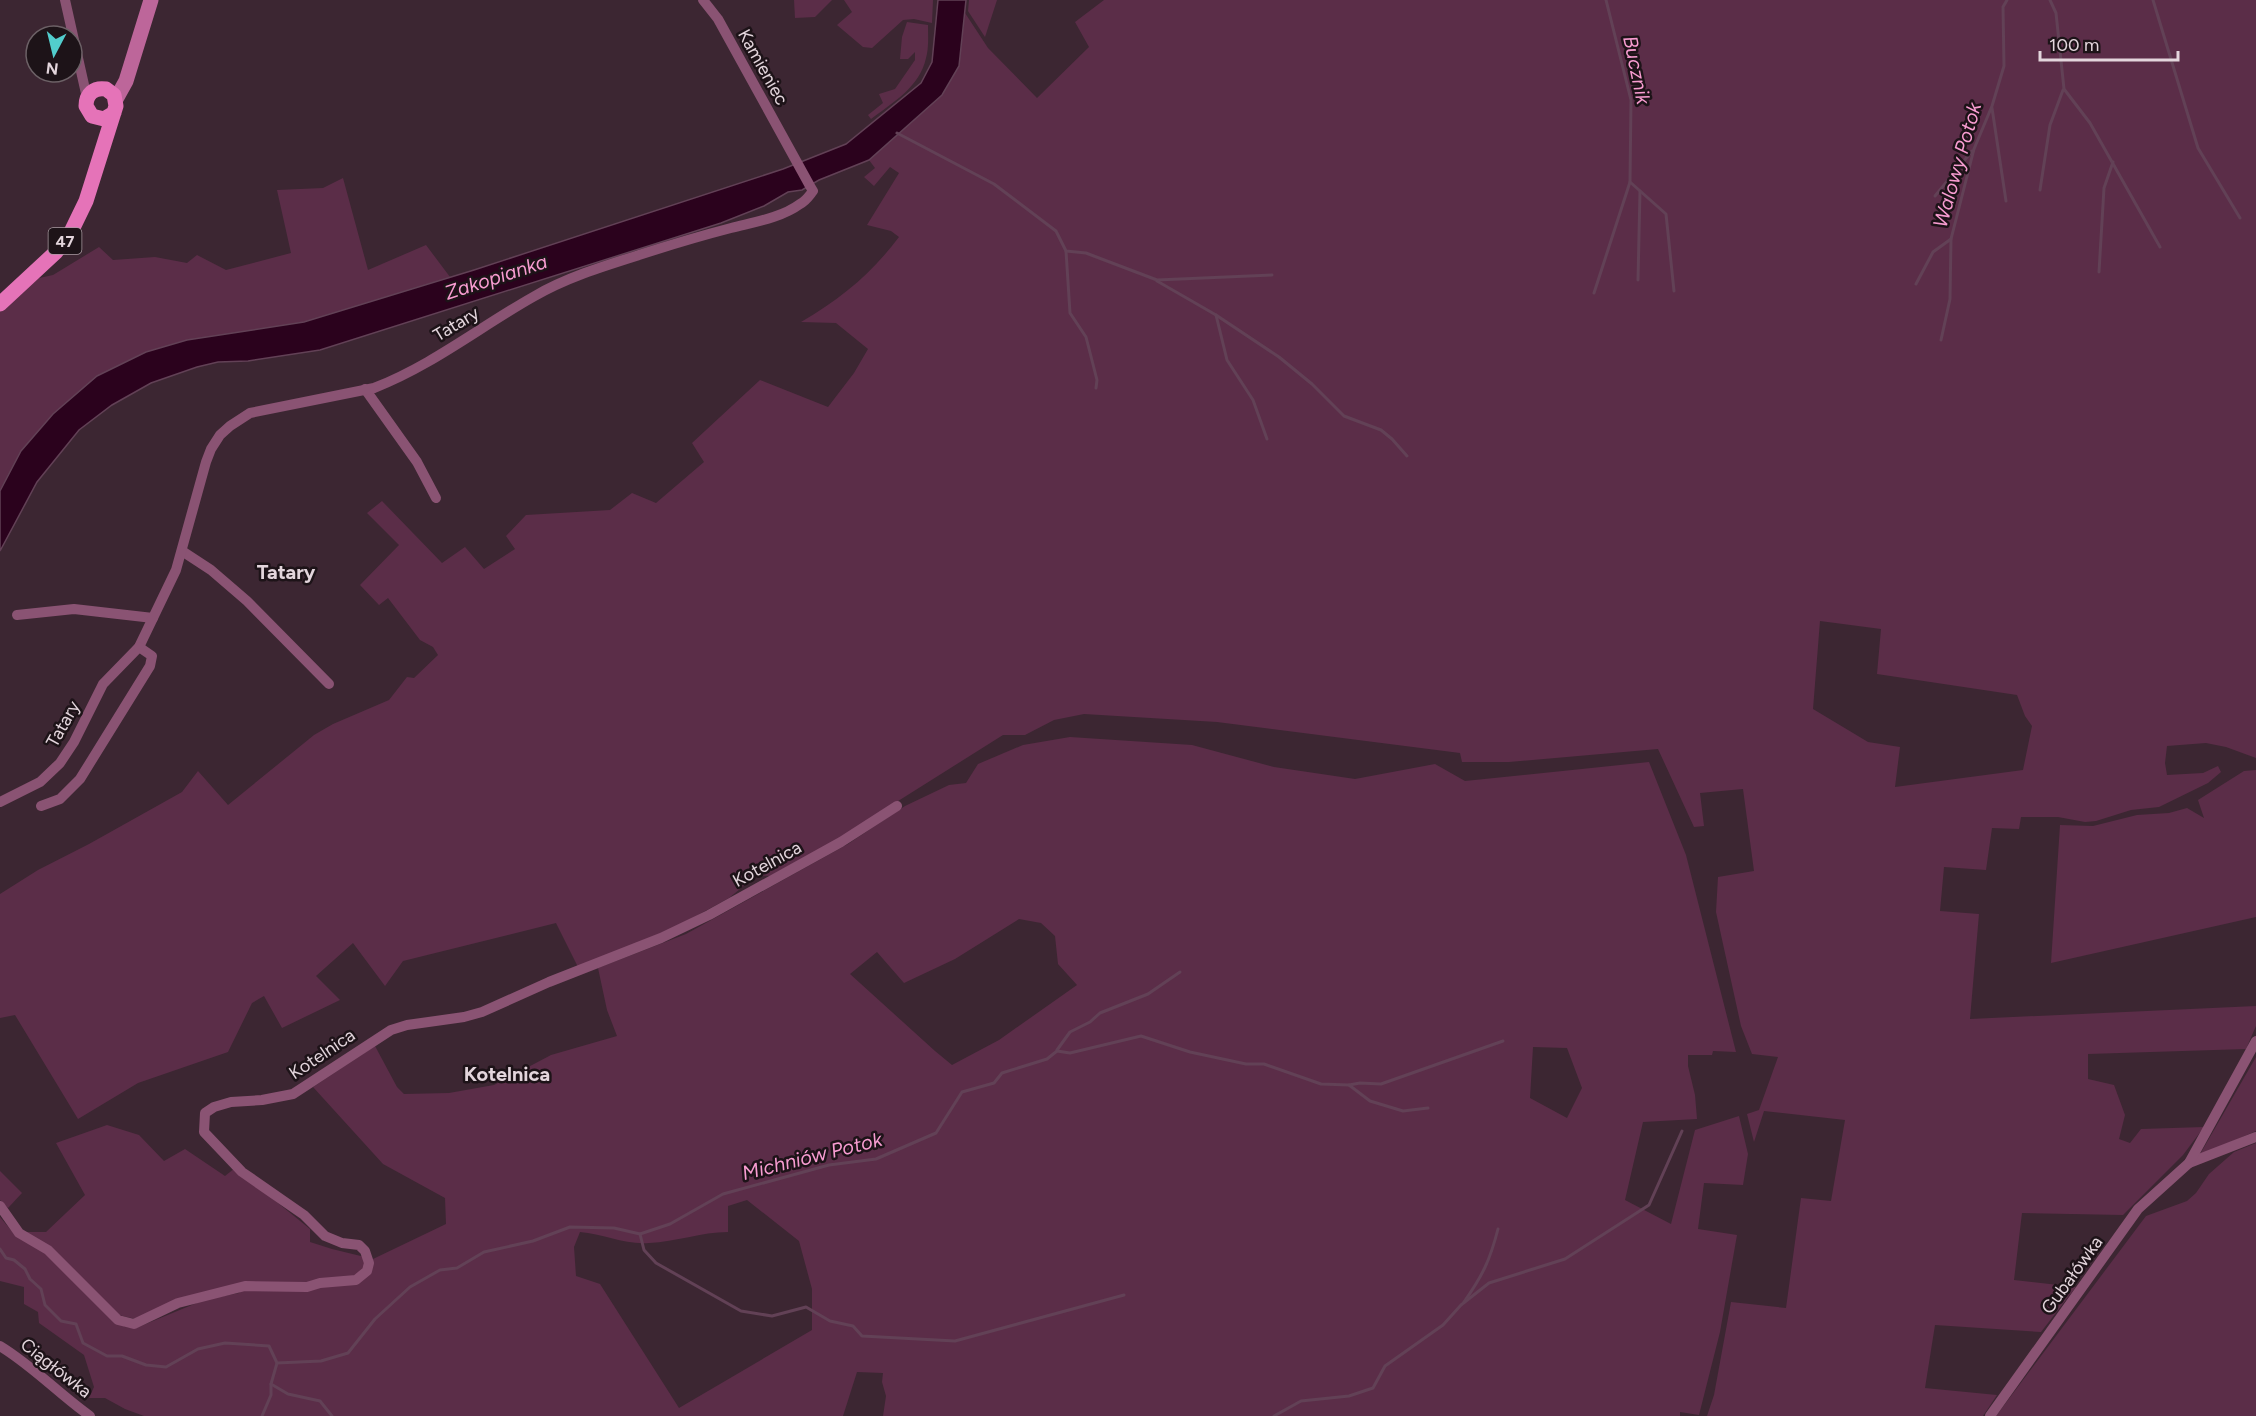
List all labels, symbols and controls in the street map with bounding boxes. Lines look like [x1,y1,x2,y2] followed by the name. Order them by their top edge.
[24,24,84,84] north arrow
[2040,24,2178,62] scale bar
[733,25,793,109] street label: Kamieniec
[1618,33,1656,108] water label: Bucznik
[2049,34,2099,56] text: 100 m
[45,58,60,79] text: N
[1928,98,1987,230] water label: Walowy Potok
[48,228,82,254] road number: 47
[442,249,550,305] water label: Zakopianka
[429,302,483,346] street label: Tatary
[257,560,316,584] district label: Tatary
[41,697,85,751] street label: Tatary
[729,836,805,892] street label: Kotelnica
[285,1024,359,1084] street label: Kotelnica
[464,1062,550,1086] district label: Kotelnica
[740,1127,886,1185] water label: Michniów Potok
[2036,1232,2108,1318] street label: Gubałówka
[16,1333,96,1403] street label: Ciągłówka

